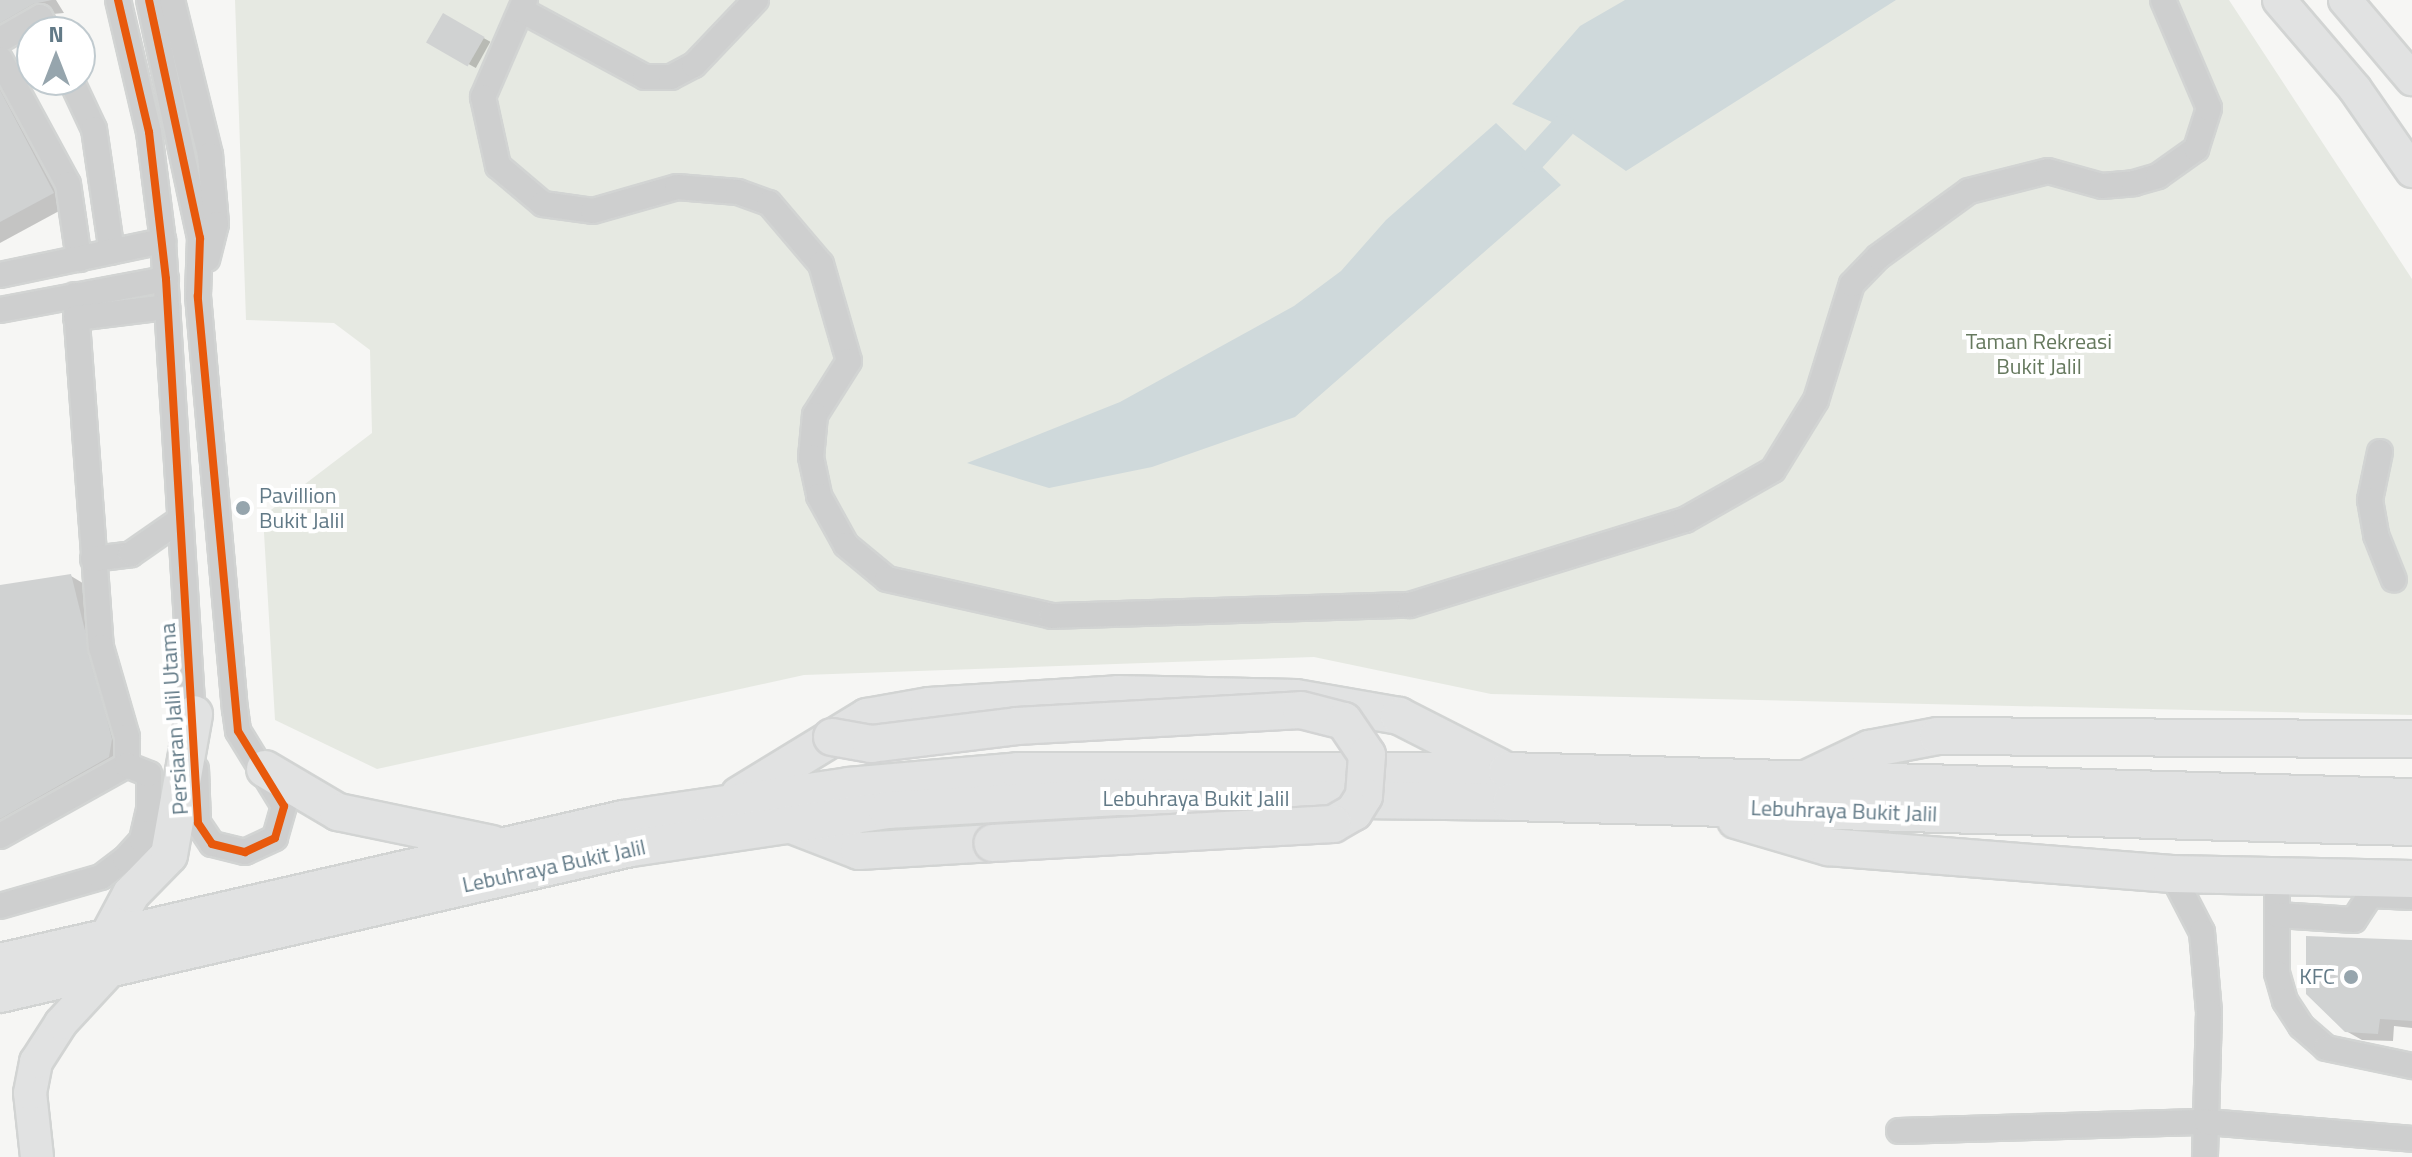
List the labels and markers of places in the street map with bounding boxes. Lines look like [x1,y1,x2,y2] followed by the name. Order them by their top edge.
[259,482,345,534] place label: Pavillion Bukit Jalil
[234,499,252,517] marker: Pavillion Bukit Jalil
[2299,964,2335,990] place label: KFC
[2342,968,2360,986] marker: KFC

